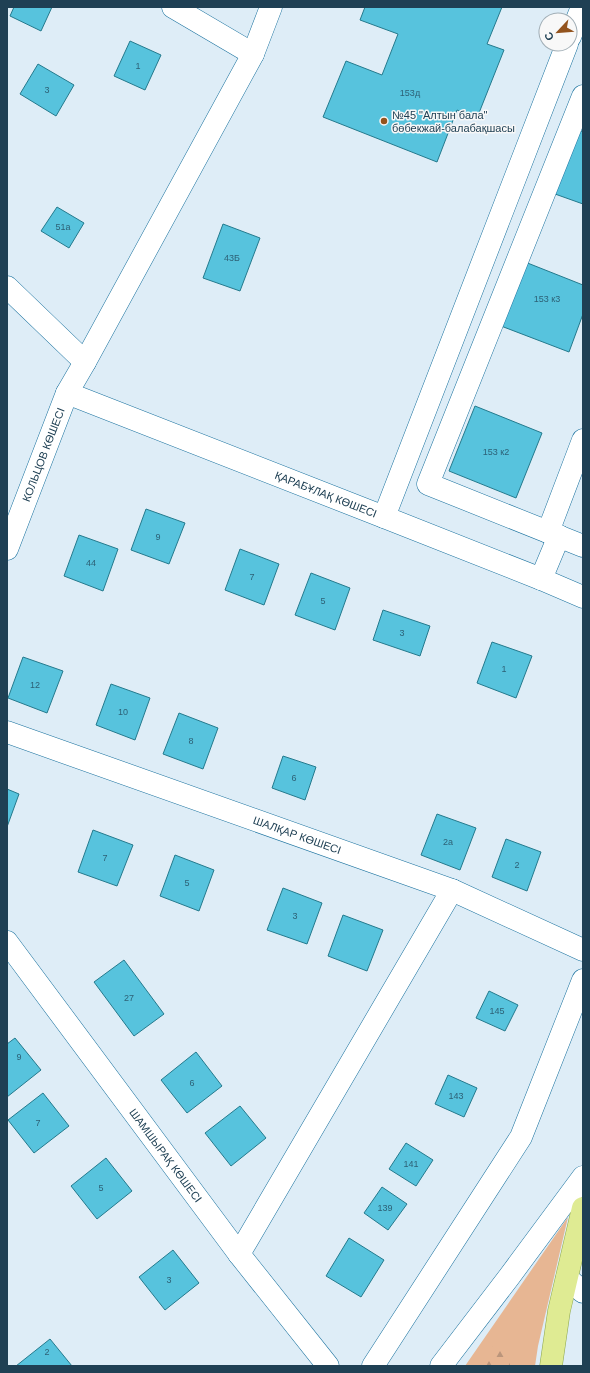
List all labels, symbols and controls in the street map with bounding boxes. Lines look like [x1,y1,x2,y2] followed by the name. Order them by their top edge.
[538,12,578,52] north arrow
[542,30,556,43] text: С
[135,61,141,71] house number: 1
[44,85,50,95] house number: 3
[400,88,421,98] house number: 153д
[392,109,515,134] place label: №45 "Алтын бала" бөбекжай-балабақшасы
[379,116,389,126] marker: №45 "Алтын бала" бөбекжай-балабақшасы
[55,222,71,232] house number: 51а
[224,253,240,263] house number: 43Б
[534,294,560,304] house number: 153 к3
[20,406,67,503] street label: КОЛЬЦОВ КӨШЕСІ
[483,447,509,457] house number: 153 к2
[273,469,379,520] street label: ҚАРАБҰЛАҚ КӨШЕСІ
[155,532,161,542] house number: 9
[86,558,96,568] house number: 44
[249,572,255,582] house number: 7
[320,596,326,606] house number: 5
[399,628,405,638] house number: 3
[501,664,507,674] house number: 1
[30,680,40,690] house number: 12
[118,707,128,717] house number: 10
[188,736,194,746] house number: 8
[291,773,297,783] house number: 6
[252,814,343,856] street label: ШАЛҚАР КӨШЕСІ
[443,837,453,847] house number: 2а
[102,853,108,863] house number: 7
[514,860,520,870] house number: 2
[184,878,190,888] house number: 5
[292,911,298,921] house number: 3
[124,993,134,1003] house number: 27
[489,1006,505,1016] house number: 145
[16,1052,22,1062] house number: 9
[189,1078,195,1088] house number: 6
[448,1091,464,1101] house number: 143
[127,1106,204,1205] street label: ШАМШЫРАҚ КӨШЕСІ
[35,1118,41,1128] house number: 7
[403,1159,419,1169] house number: 141
[98,1183,104,1193] house number: 5
[377,1203,393,1213] house number: 139
[166,1275,172,1285] house number: 3
[44,1347,50,1357] house number: 2

